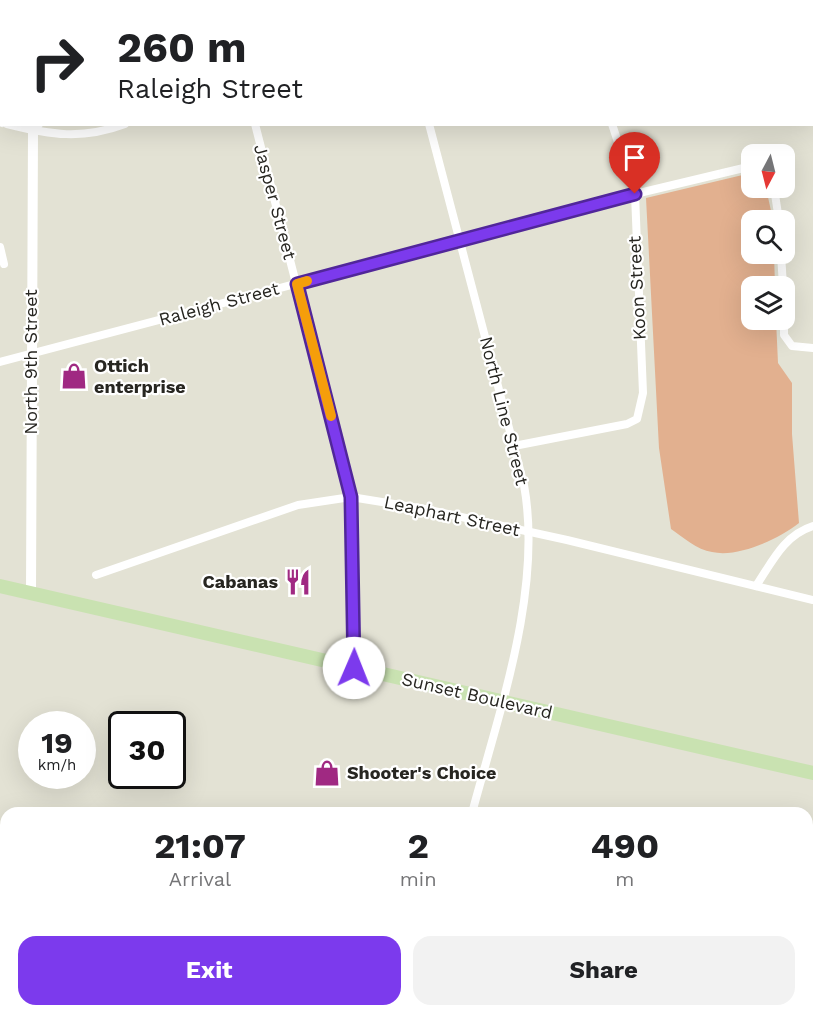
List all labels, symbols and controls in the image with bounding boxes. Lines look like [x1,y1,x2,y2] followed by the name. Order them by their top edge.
[117,23,247,72] text: 260 m
[18,24,96,102] icon: right
[117,73,303,105] text: Raleigh Street
[609,132,660,194] pin
[618,141,651,174] icon: arrive
[250,142,301,262] street label: Jasper Street
[741,144,795,198] north arrow
[741,144,795,330] map controls
[741,210,795,264] button: search
[623,235,650,341] street label: Koon Street
[741,276,795,330] button: layers
[156,277,282,330] street label: Raleigh Street
[20,289,41,435] street label: North 9th Street
[476,334,533,488] street label: North Line Street
[94,355,186,397] place label: Ottich enterprise
[59,361,89,391] shop icon: Ottich enterprise
[382,491,522,540] street label: Leaphart Street
[283,567,313,597] restaurant icon: Cabanas
[203,571,278,592] place label: Cabanas
[322,636,386,700] position arrow
[400,668,554,723] street label: Sunset Boulevard
[108,711,186,789] speed limit sign: 30
[41,725,73,760] text: 19
[38,756,76,774] text: km/h
[312,758,342,788] shop icon: Shooter's Choice
[347,762,497,783] place label: Shooter's Choice
[154,825,246,867] text: 21:07
[407,825,429,867] text: 2
[590,825,659,867] text: 490
[169,867,231,891] text: Arrival
[400,867,437,891] text: min
[615,867,634,891] text: m
[18,936,401,1005] button: Exit
[413,936,795,1005] button: Share

